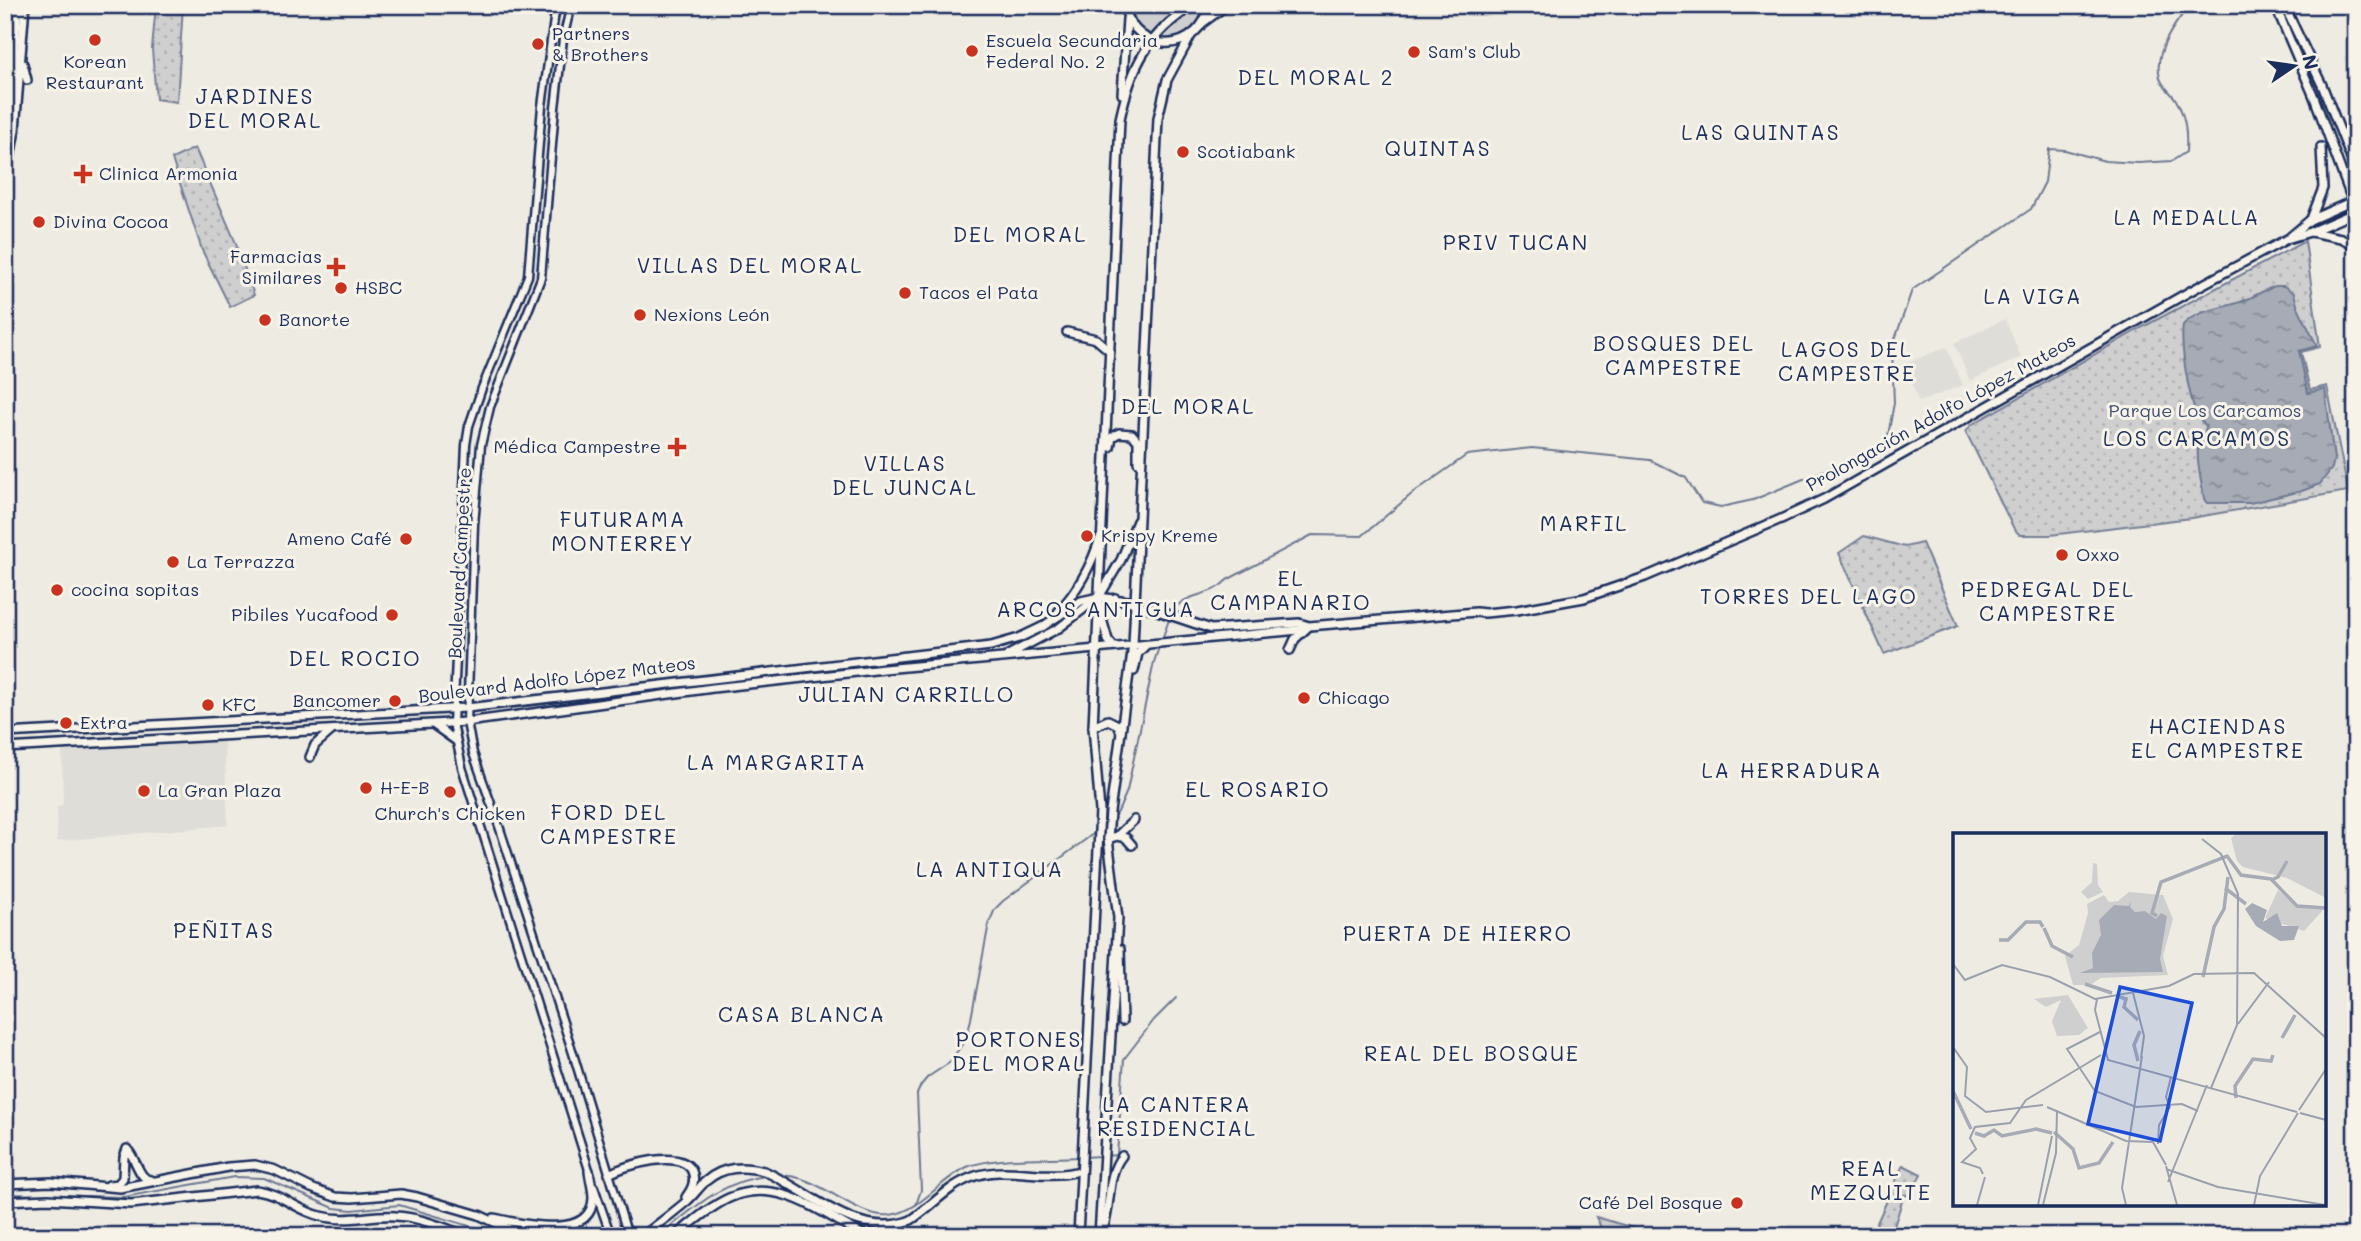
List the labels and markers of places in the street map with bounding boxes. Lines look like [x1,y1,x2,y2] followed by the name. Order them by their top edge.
[552,21,649,66] place label: Partners & Brothers
[986,28,1158,73] place label: Escuela Secundaria Federal No. 2
[87,32,103,48] marker: Korean Restaurant
[530,36,546,52] marker: Partners & Brothers
[1428,39,1521,63] place label: Sam's Club
[964,43,980,59] marker: Escuela Secundaria Federal No. 2
[1406,44,1422,60] marker: Sam's Club
[46,49,144,94] place label: Korean Restaurant
[1197,139,1295,163] place label: Scotiabank
[1175,144,1191,160] marker: Scotiabank
[99,161,238,185] place label: Clinica Armonia
[73,164,93,184] marker: Clinica Armonia
[53,209,169,233] place label: Divina Cocoa
[31,214,47,230] marker: Divina Cocoa
[230,244,322,289] place label: Farmacias Similares
[328,259,344,275] marker: Farmacias Similares
[355,275,402,299] place label: HSBC
[333,280,349,296] marker: HSBC
[919,280,1039,304] place label: Tacos el Pata
[897,285,913,301] marker: Tacos el Pata
[654,302,770,326] place label: Nexions León
[279,307,350,331] place label: Banorte
[632,307,648,323] marker: Nexions León
[257,312,273,328] marker: Banorte
[494,434,661,458] place label: Médica Campestre
[667,437,687,457] marker: Médica Campestre
[1101,523,1218,547] place label: Krispy Kreme
[286,526,392,550] place label: Ameno Café
[1079,528,1095,544] marker: Krispy Kreme
[398,531,414,547] marker: Ameno Café
[2076,542,2120,566] place label: Oxxo
[2054,547,2070,563] marker: Oxxo
[187,549,295,573] place label: La Terrazza
[165,554,181,570] marker: La Terrazza
[71,577,199,601] place label: cocina sopitas
[49,582,65,598] marker: cocina sopitas
[231,602,378,626] place label: Pibiles Yucafood
[384,607,400,623] marker: Pibiles Yucafood
[1318,685,1390,709] place label: Chicago
[293,688,381,712] place label: Bancomer
[1296,690,1312,706] marker: Chicago
[222,692,256,716] place label: KFC
[387,693,403,709] marker: Bancomer
[200,697,216,713] marker: KFC
[80,710,128,734] place label: Extra
[58,715,74,731] marker: Extra
[380,775,430,799] place label: H-E-B
[158,778,282,802] place label: La Gran Plaza
[358,780,374,796] marker: H-E-B
[136,783,152,799] marker: La Gran Plaza
[442,784,458,800] marker: Church's Chicken
[375,801,525,825] place label: Church's Chicken
[1579,1190,1723,1214] place label: Café Del Bosque
[1729,1195,1745,1211] marker: Café Del Bosque

